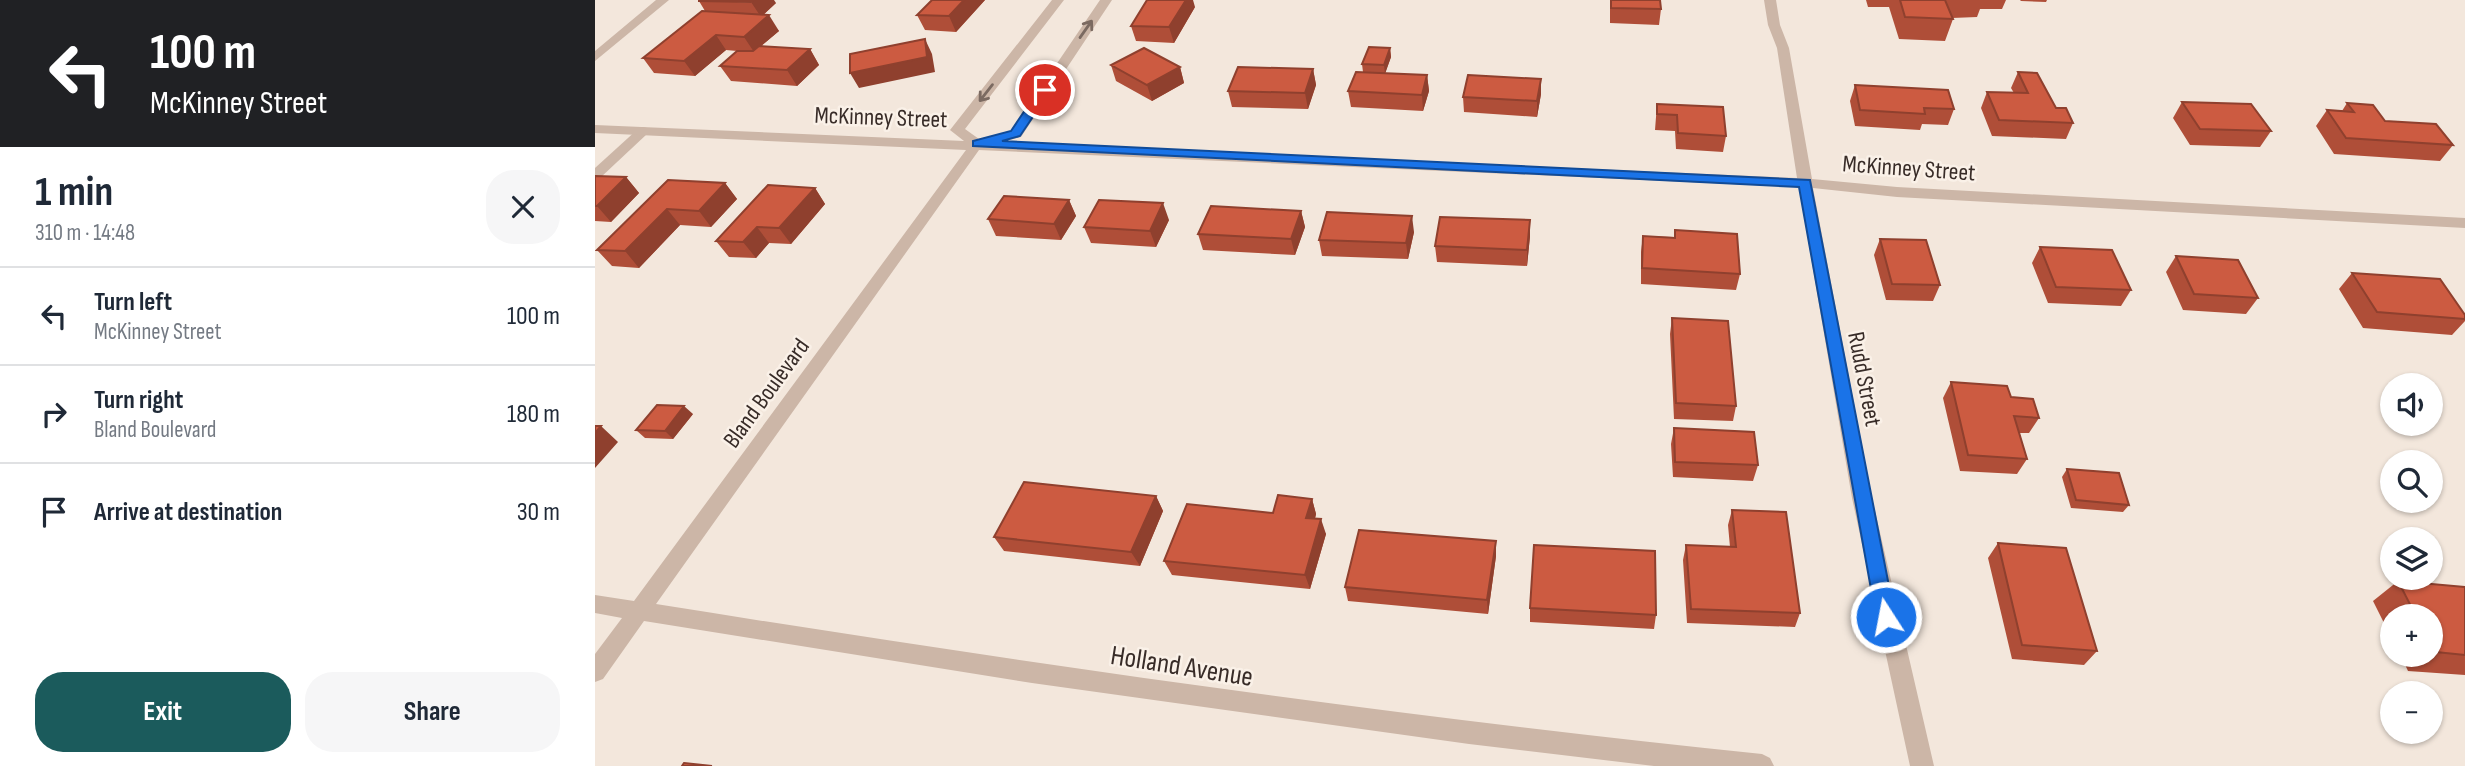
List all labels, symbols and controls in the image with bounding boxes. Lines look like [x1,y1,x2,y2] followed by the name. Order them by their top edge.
[1079,20,1093,39] one-way arrow
[150,24,256,83] text: 100 m
[35,28,126,119] icon: left
[1015,60,1075,120] pin
[1026,71,1064,109] icon: arrive
[978,83,993,101] one-way arrow
[150,84,327,123] text: McKinney Street
[814,101,948,134] street label: McKinney Street
[1842,149,1976,188] street label: McKinney Street
[35,167,113,218] text: 1 min
[486,170,560,244] button: close
[35,219,135,247] text: 310 m · 14:48
[94,287,172,318] text: Turn left
[35,297,73,335] icon: left
[507,301,560,332] text: 100 m
[94,318,221,346] text: McKinney Street
[1841,329,1888,429] street label: Rudd Street
[717,333,816,454] street label: Bland Boulevard
[2380,373,2443,744] map controls
[2380,373,2443,436] button: sound
[94,385,183,416] text: Turn right
[35,395,73,433] icon: right
[507,399,560,430] text: 180 m
[94,416,216,444] text: Bland Boulevard
[2380,450,2443,513] button: search
[35,493,73,531] icon: arrive
[94,497,282,528] text: Arrive at destination
[517,497,560,528] text: 30 m
[2380,527,2443,590] button: layers
[1849,580,1923,654] position arrow
[2380,604,2443,667] button: +
[1108,639,1255,694] street label: Holland Avenue
[35,672,291,752] button: Exit
[305,672,560,752] button: Share
[2380,681,2443,744] button: −

